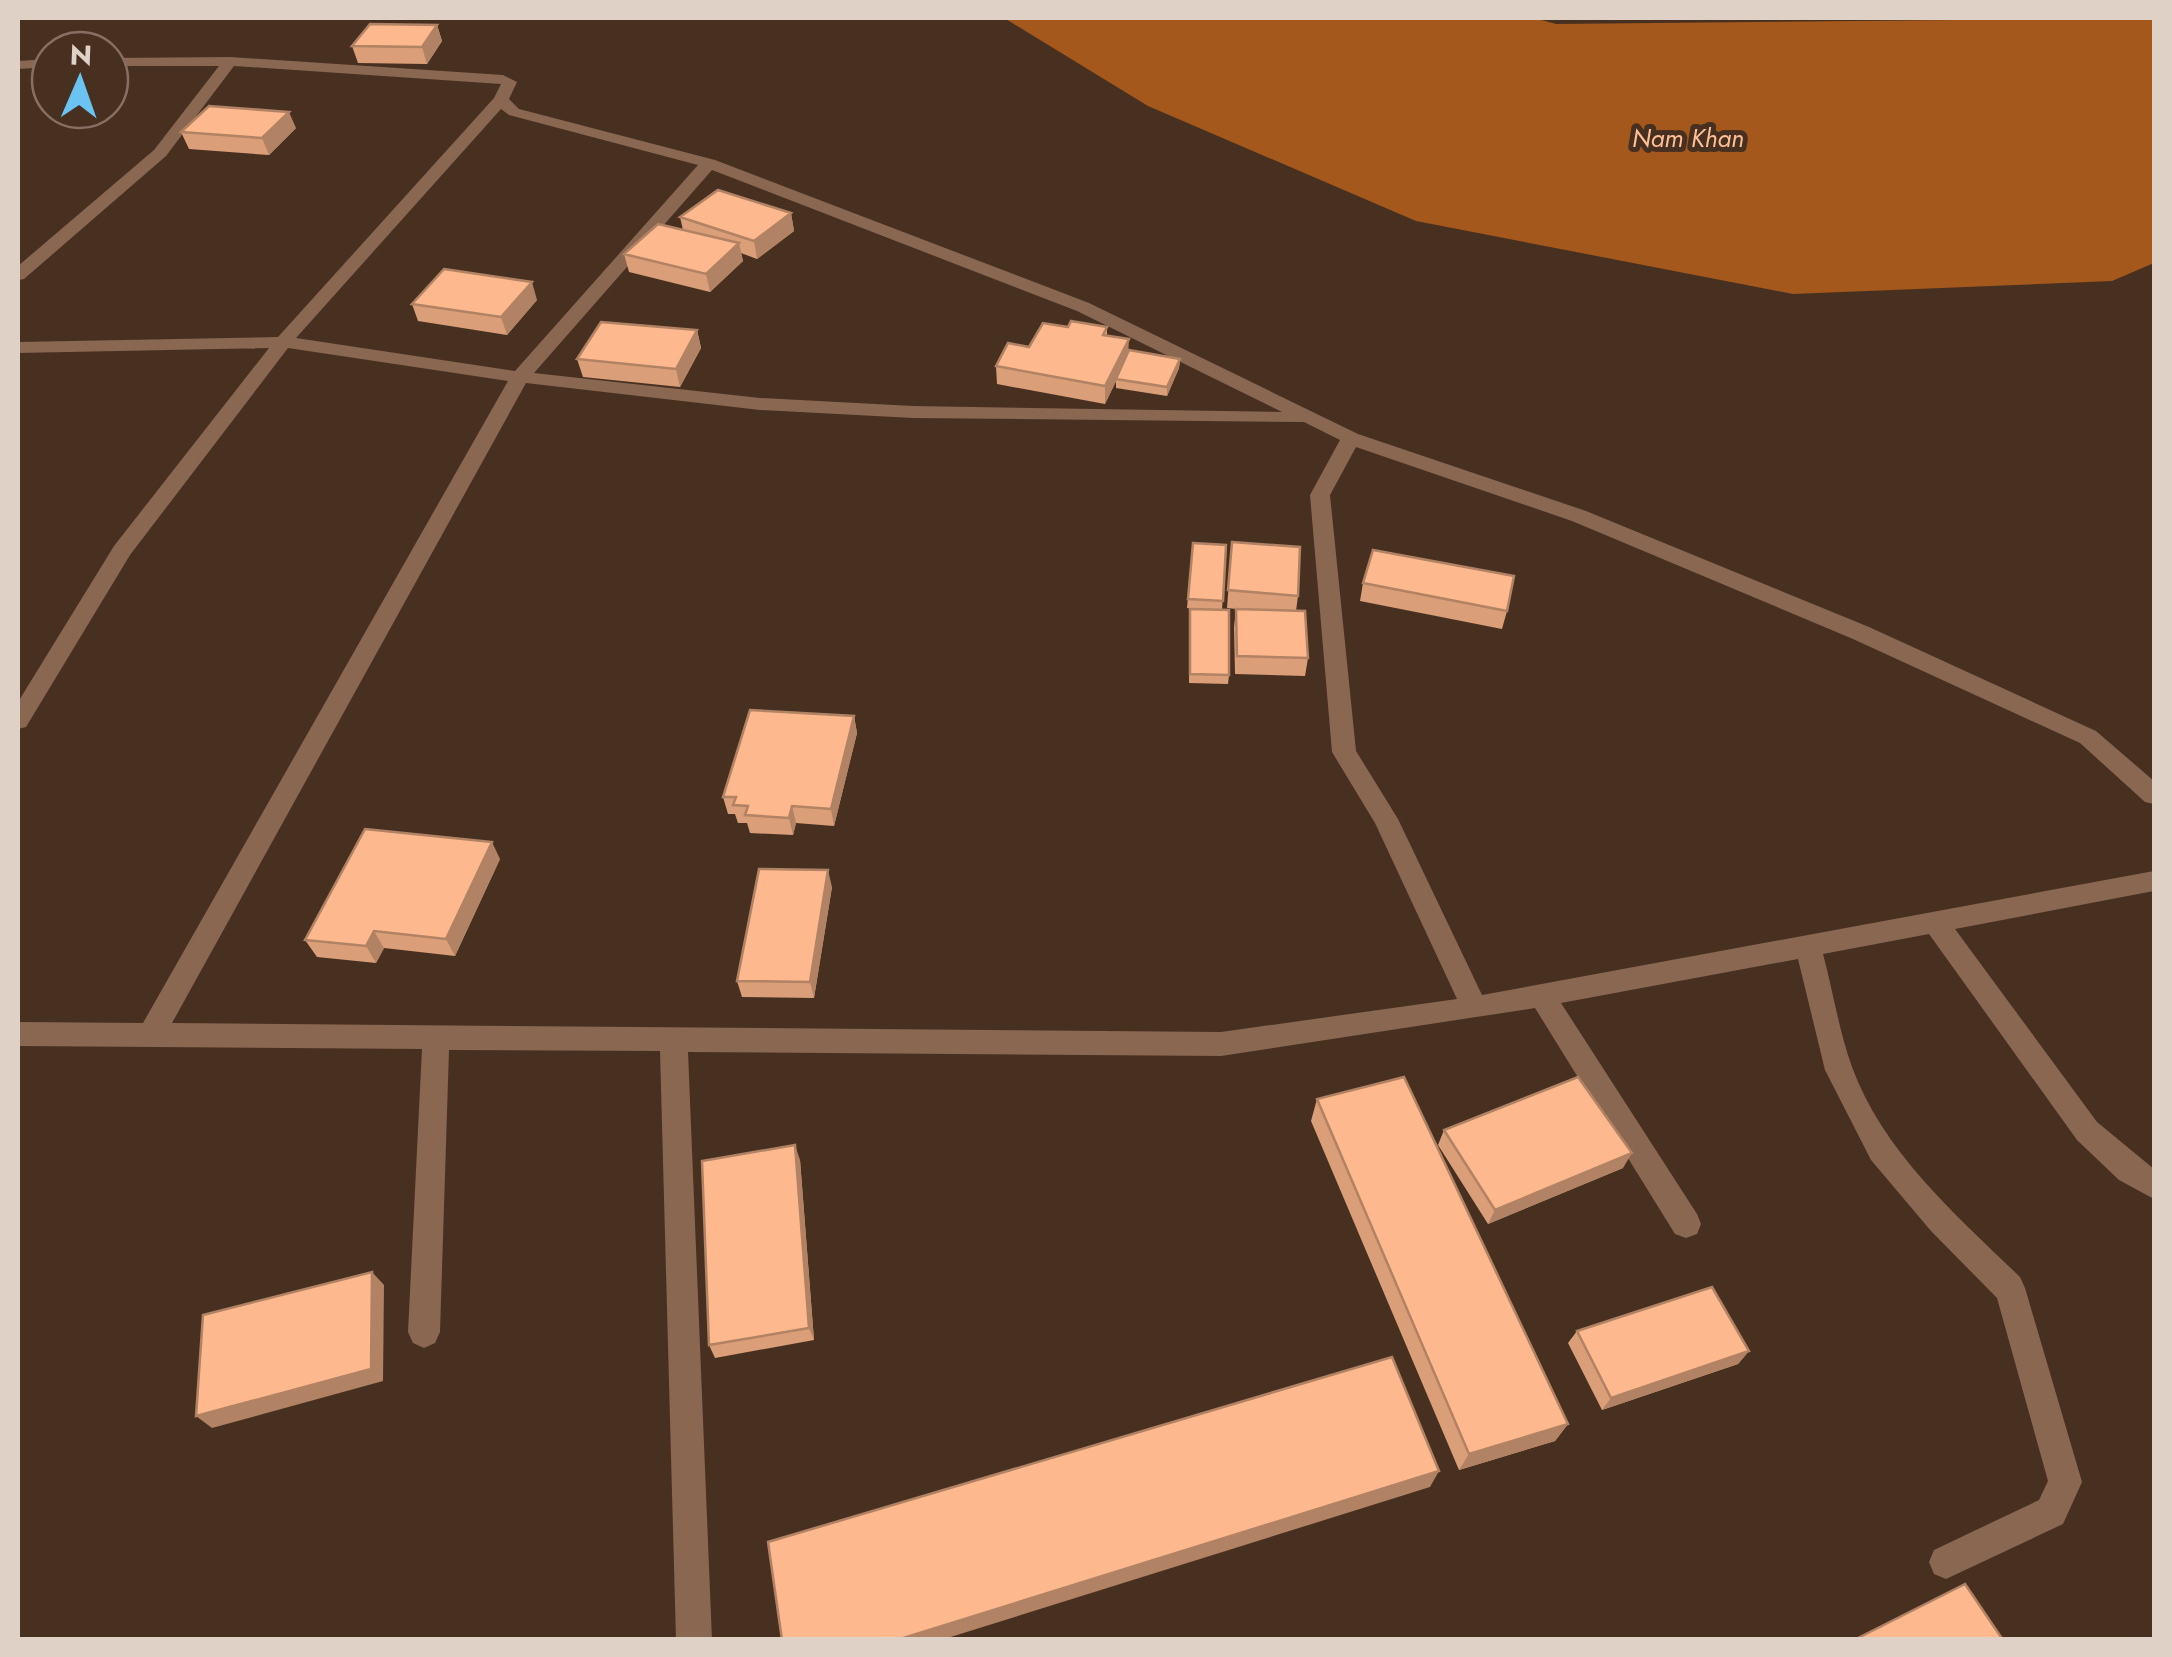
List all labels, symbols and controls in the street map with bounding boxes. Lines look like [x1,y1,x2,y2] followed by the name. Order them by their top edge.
[30,30,130,130] north arrow
[69,35,93,76] text: N
[1632,120,1744,156] water label: Nam Khan

